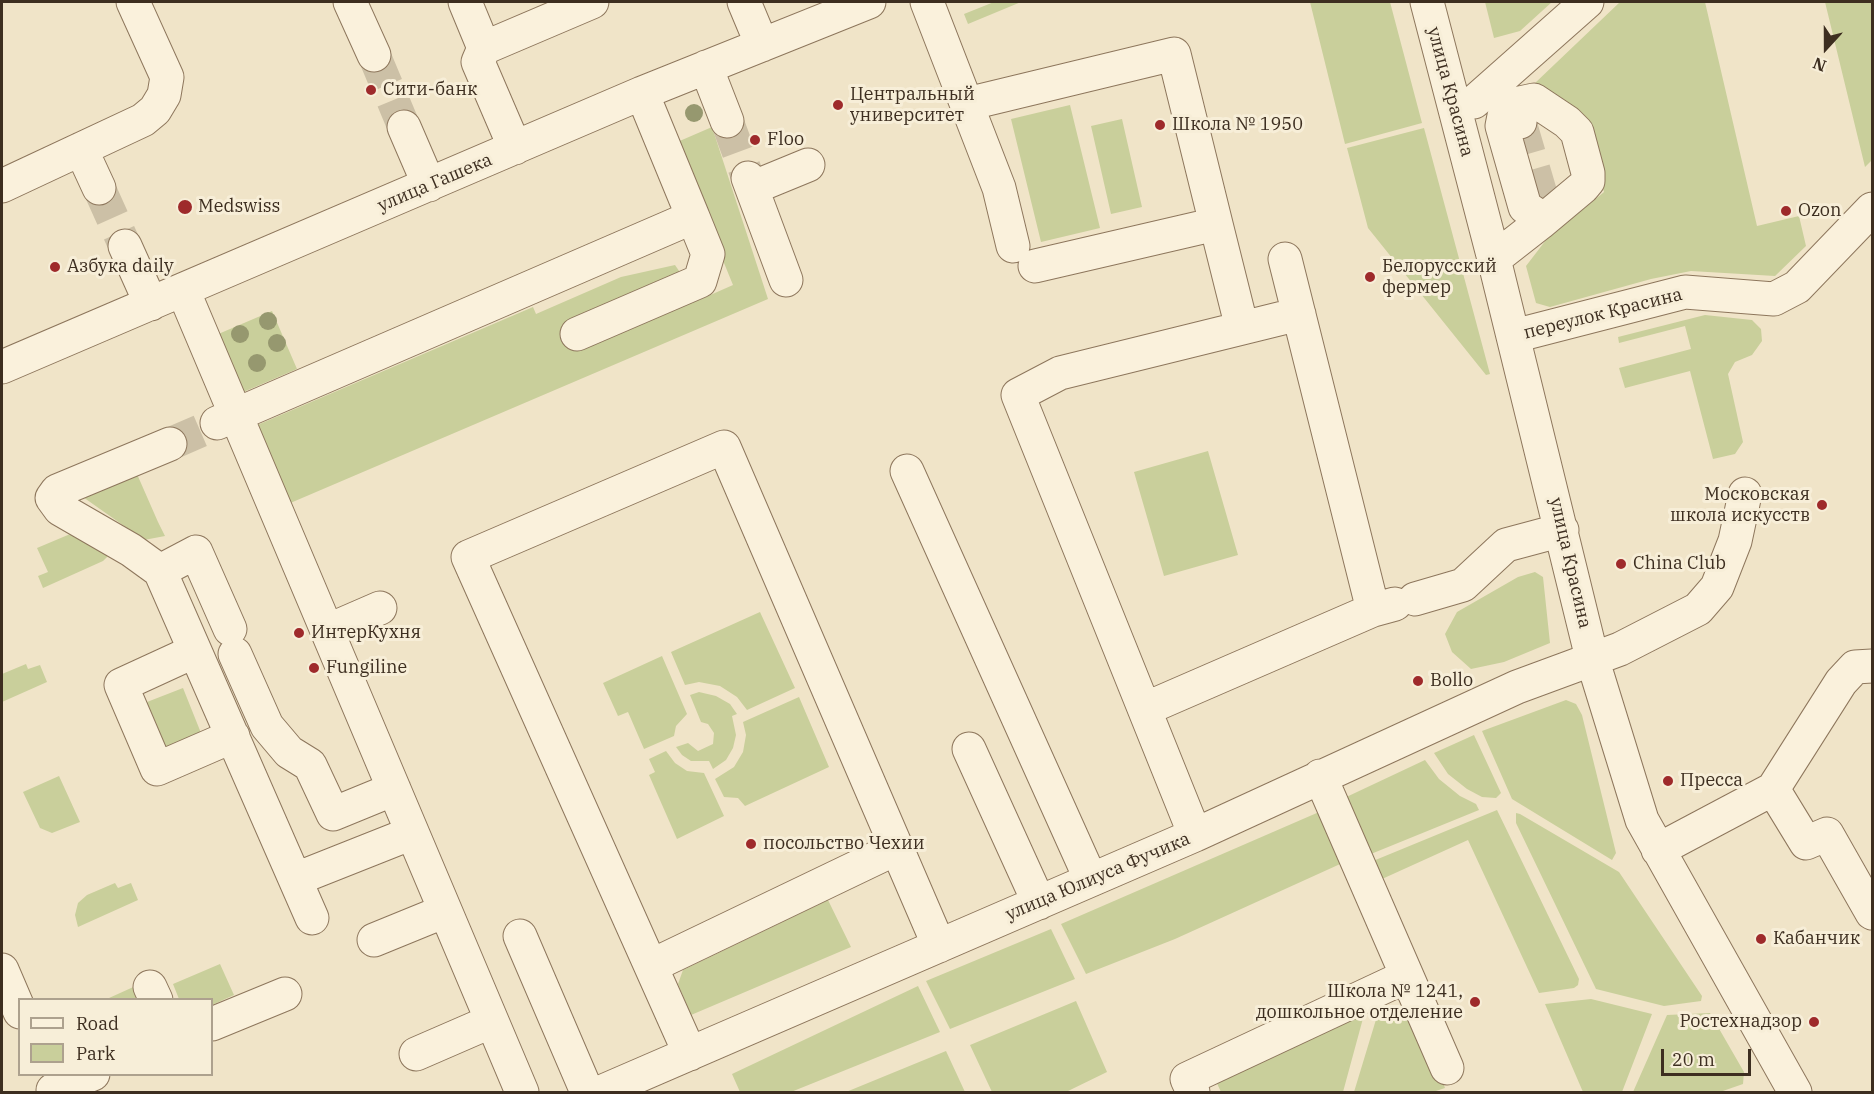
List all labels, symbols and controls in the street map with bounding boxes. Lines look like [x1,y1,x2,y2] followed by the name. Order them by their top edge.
[1796,18,1856,78] north arrow
[1422,25,1478,159] street label: улица Красина
[1810,53,1829,76] text: N
[383,79,477,101] place label: Сити-банк
[364,83,378,97] marker: Сити-банк
[850,84,975,127] place label: Центральный университет
[831,98,845,112] marker: Центральный университет
[1172,114,1303,136] place label: Школа № 1950
[1153,118,1167,132] marker: Школа № 1950
[767,129,804,151] place label: Floo
[748,133,762,147] marker: Floo
[375,149,495,217] street label: улица Гашека
[198,196,280,218] place label: Medswiss
[176,198,194,216] marker: Medswiss
[1798,200,1842,222] place label: Ozon
[1779,204,1793,218] marker: Ozon
[67,256,174,278] place label: Азбука daily
[1382,256,1497,298] place label: Белорусский фермер
[48,260,62,274] marker: Азбука daily
[1363,270,1377,284] marker: Белорусский фермер
[1521,284,1685,344] street label: переулок Красина
[1670,484,1810,526] place label: Московская школа искусств
[1544,496,1596,630] street label: улица Красина
[1815,498,1829,512] marker: Московская школа искусств
[1633,553,1726,575] place label: China Club
[1614,557,1628,571] marker: China Club
[311,622,421,644] place label: ИнтерКухня
[292,626,306,640] marker: ИнтерКухня
[326,657,407,679] place label: Fungiline
[307,661,321,675] marker: Fungiline
[1430,670,1473,692] place label: Bollo
[1411,674,1425,688] marker: Bollo
[1680,770,1743,792] place label: Пресса
[1661,774,1675,788] marker: Пресса
[1002,828,1194,926] street label: улица Юлиуса Фучика
[763,833,925,855] place label: посольство Чехии
[744,837,758,851] marker: посольство Чехии
[1773,928,1860,950] place label: Кабанчик
[1754,932,1768,946] marker: Кабанчик
[1256,981,1463,1024] place label: Школа № 1241, дошкольное отделение
[1468,995,1482,1009] marker: Школа № 1241, дошкольное отделение
[18,998,213,1076] legend
[1679,1011,1802,1033] place label: Ростехнадзор
[76,1012,119,1035] text: Road
[1807,1015,1821,1029] marker: Ростехнадзор
[1664,1037,1754,1075] scale bar
[76,1042,115,1065] text: Park
[1672,1048,1715,1071] text: 20 m

